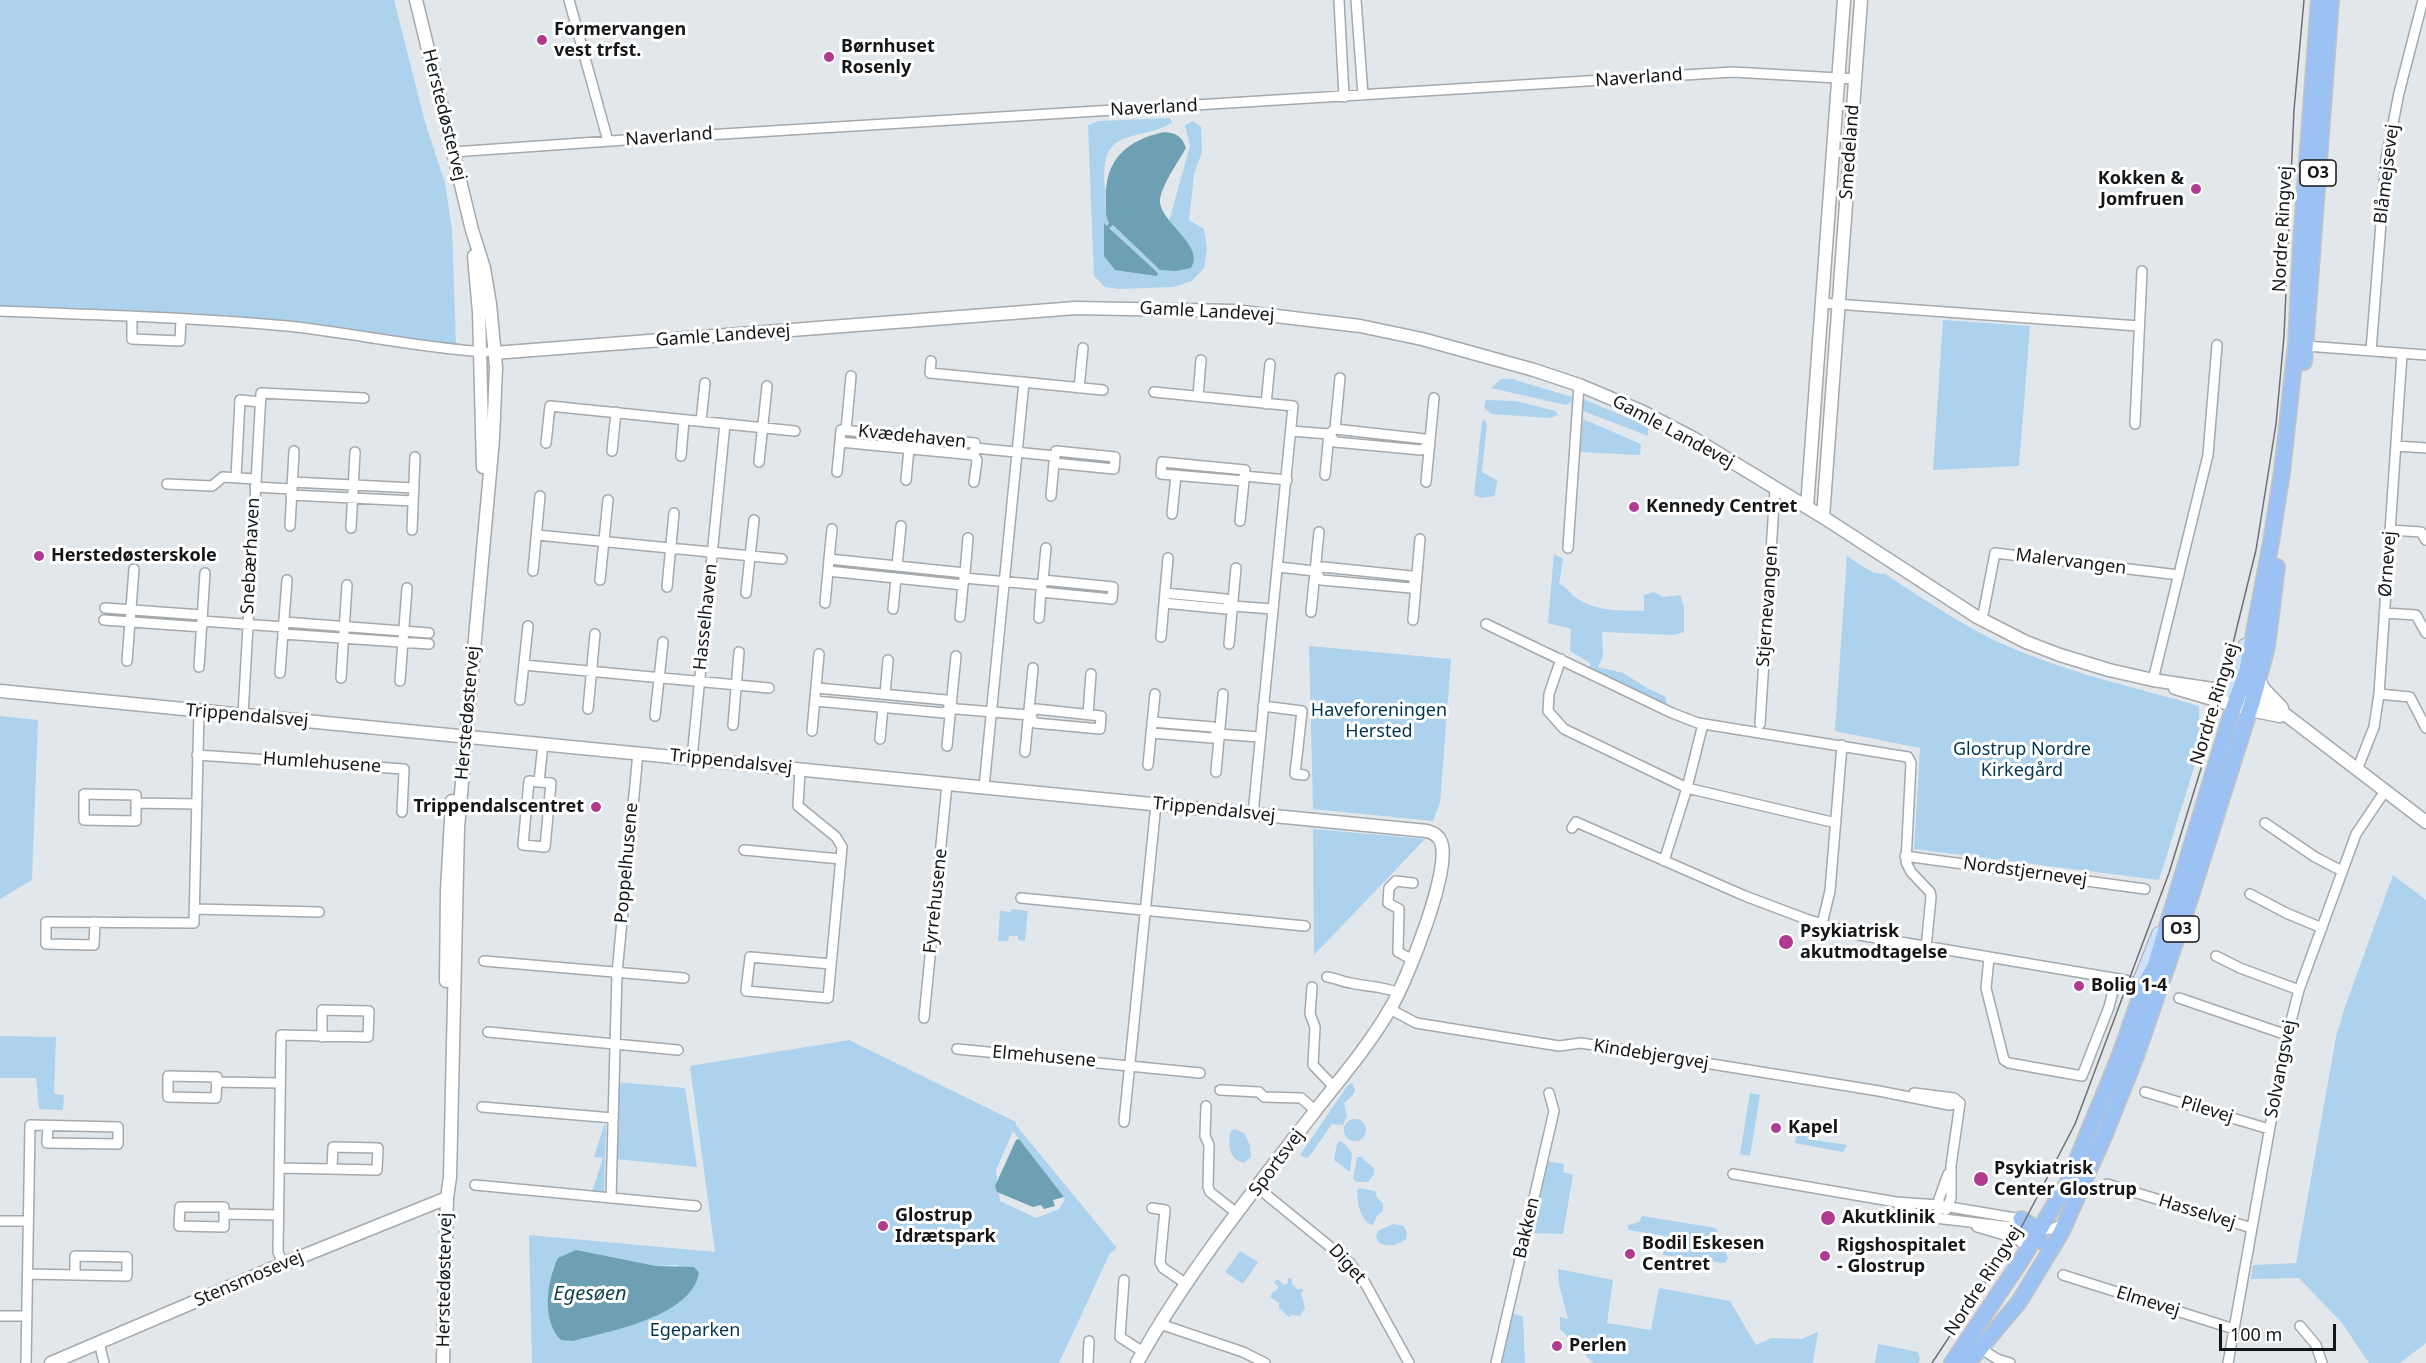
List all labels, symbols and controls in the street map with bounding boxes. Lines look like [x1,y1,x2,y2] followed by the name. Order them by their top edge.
[554,19,686,62] place label: Formervangen vest trfst.
[535,33,549,47] marker: Formervangen vest trfst.
[841,36,935,78] place label: Børnhuset Rosenly
[417,47,471,183] street label: Herstedøstervej
[822,50,836,64] marker: Børnhuset Rosenly
[1595,64,1683,92] street label: Naverland
[1110,95,1198,121] street label: Naverland
[1836,104,1864,200] street label: Smedeland
[625,123,713,151] street label: Naverland
[2370,123,2404,225] street label: Blåmejsevej
[2300,160,2336,186] road number: O3
[2269,165,2297,293] street label: Nordre Ringvej
[2098,168,2184,210] place label: Kokken & Jomfruen
[2189,182,2203,196] marker: Kokken & Jomfruen
[1139,298,1275,326] street label: Gamle Landevej
[655,321,791,351] street label: Gamle Landevej
[1608,391,1738,473] street label: Gamle Landevej
[857,421,967,453] street label: Kvædehaven
[1646,496,1797,518] place label: Kennedy Centret
[237,497,265,615] street label: Snebærhaven
[1627,500,1641,514] marker: Kennedy Centret
[2375,530,2401,598] street label: Ørnevej
[1753,544,1783,668] street label: Stjernevangen
[2014,544,2128,580] street label: Malervangen
[51,545,217,567] place label: Herstedøsterskole
[32,549,46,563] marker: Herstedøsterskole
[690,563,722,671] street label: Hasselhaven
[2186,640,2244,768] street label: Nordre Ringvej
[451,645,485,781] street label: Herstedøstervej
[185,700,309,732] street label: Trippendalsvej
[1311,700,1447,742] park label: Haveforeningen Hersted
[1953,739,2091,782] park label: Glostrup Nordre Kirkegård
[669,745,793,779] street label: Trippendalsvej
[262,748,382,778] street label: Humlehusene
[1152,793,1276,827] street label: Trippendalsvej
[414,796,584,818] place label: Trippendalscentret
[589,800,603,814] marker: Trippendalscentret
[611,802,643,924] street label: Poppelhusene
[920,847,952,955] street label: Fyrrehusene
[1962,853,2088,891] street label: Nordstjernevej
[2163,916,2199,942] road number: O3
[1800,921,1947,964] place label: Psykiatrisk akutmodtagelse
[1777,933,1795,951] marker: Psykiatrisk akutmodtagelse
[2091,975,2167,997] place label: Bolig 1-4
[2072,979,2086,993] marker: Bolig 1-4
[2261,1018,2301,1120] street label: Solvangsvej
[1592,1035,1710,1075] street label: Kindebjergvej
[991,1042,1097,1072] street label: Elmehusene
[2178,1092,2236,1128] street label: Pilevej
[1788,1117,1838,1139] place label: Kapel
[1769,1121,1783,1135] marker: Kapel
[1245,1125,1309,1201] street label: Sportsvej
[1994,1158,2137,1200] place label: Psykiatrisk Center Glostrup
[1972,1170,1990,1188] marker: Psykiatrisk Center Glostrup
[2156,1190,2238,1234] street label: Hasselvej
[1509,1195,1545,1261] street label: Bakken
[895,1205,996,1248] place label: Glostrup Idrætspark
[1842,1207,1935,1229] place label: Akutklinik
[1819,1209,1837,1227] marker: Akutklinik
[433,1212,457,1348] street label: Herstedøstervej
[876,1219,890,1233] marker: Glostrup Idrætspark
[1940,1222,2028,1340] street label: Nordre Ringvej
[1642,1233,1765,1276] place label: Bodil Eskesen Centret
[1837,1235,1966,1278] place label: Rigshospitalet - Glostrup
[1324,1240,1370,1288] street label: Diget
[191,1246,307,1312] street label: Stensmosevej
[1623,1247,1637,1261] marker: Bodil Eskesen Centret
[1818,1249,1832,1263] marker: Rigshospitalet - Glostrup
[553,1282,627,1306] water label: Egesøen
[2114,1282,2182,1322] street label: Elmevej
[2222,1312,2339,1350] scale bar
[650,1320,740,1342] park label: Egeparken
[2230,1322,2282,1346] text: 100 m
[1569,1335,1627,1357] place label: Perlen
[1550,1339,1564,1353] marker: Perlen

